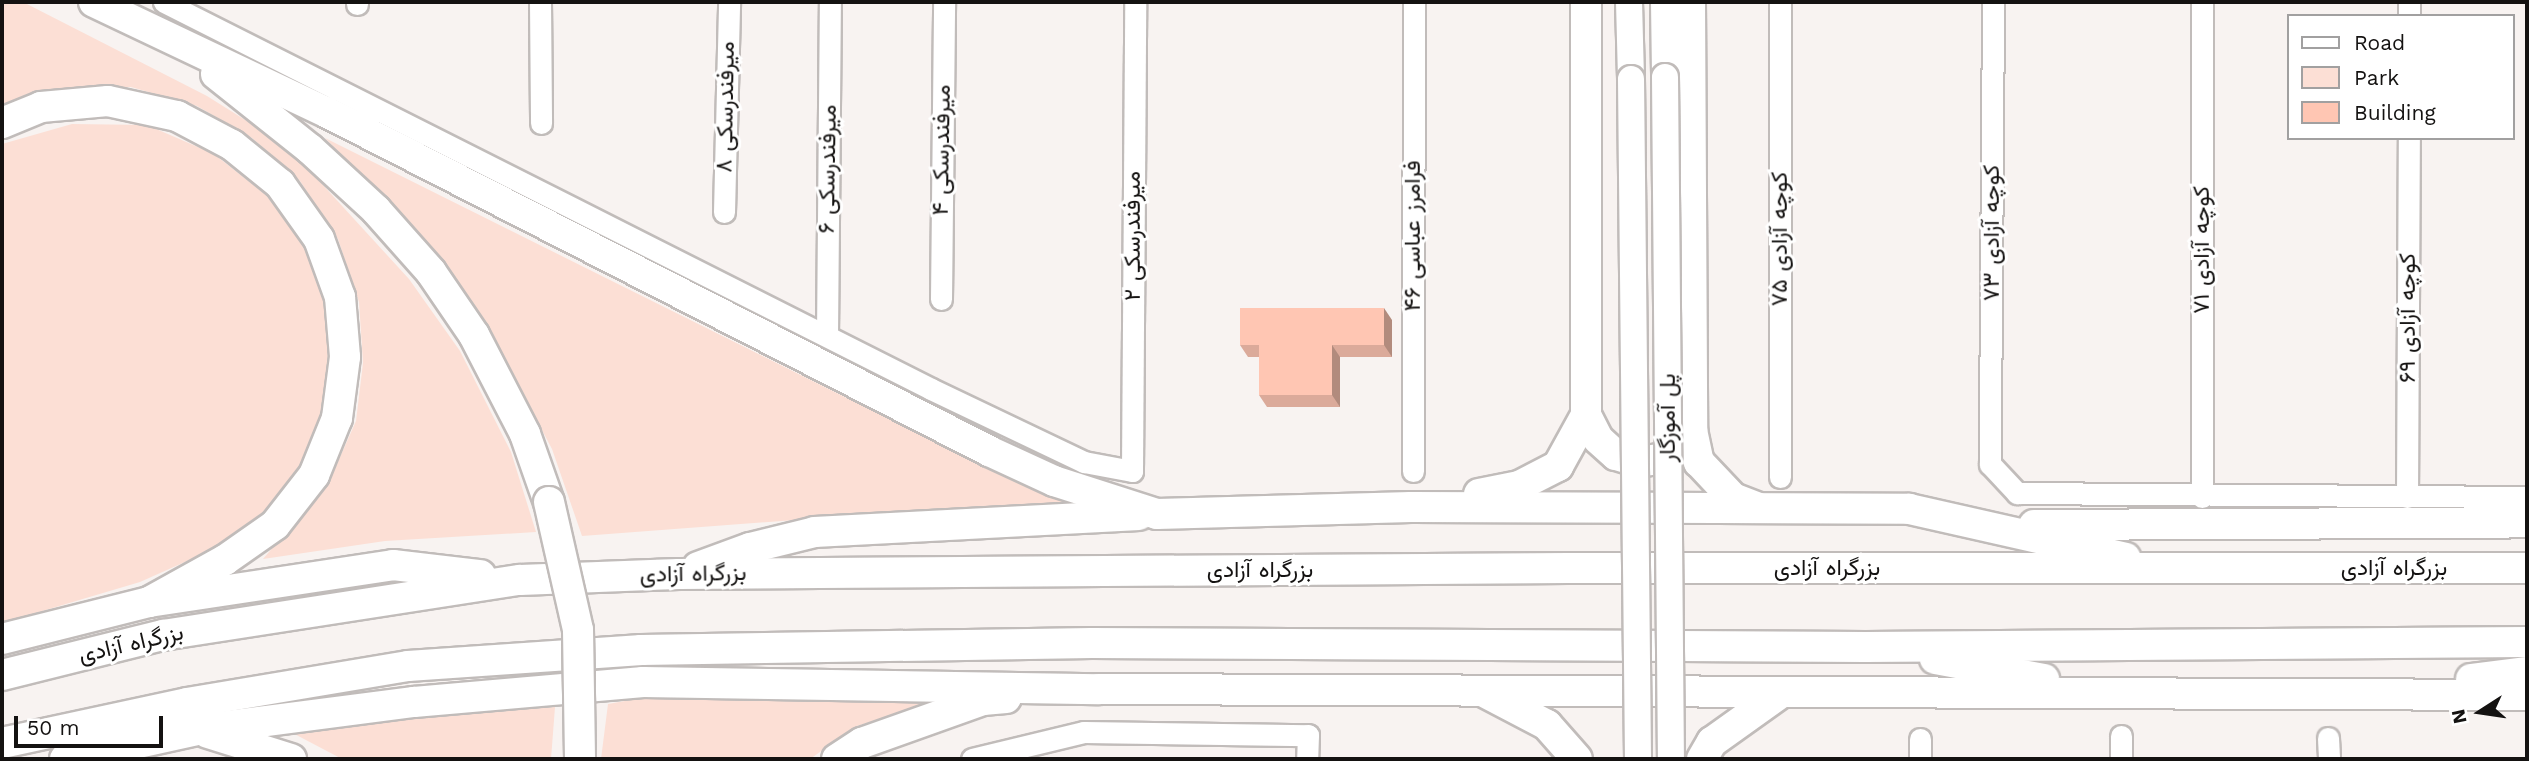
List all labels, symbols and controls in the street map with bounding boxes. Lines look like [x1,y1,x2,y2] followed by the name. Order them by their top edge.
[2288,14,2515,140] legend
[2354,30,2405,55] text: Road
[711,41,741,173] street label: میرفندرسکی ۸
[2354,65,2399,90] text: Park
[927,84,957,216] street label: میرفندرسکی ۴
[2354,100,2436,125] text: Building
[813,104,843,234] street label: میرفندرسکی ۶
[1399,161,1427,311] street label: فرامرز عباسی ۴۶
[1978,165,2006,301] street label: کوچه آزادی ۷۳
[1119,171,1147,301] street label: میرفندرسکی ۲
[1766,172,1794,306] street label: کوچه آزادی ۷۵
[2188,186,2216,314] street label: کوچه آزادی ۷۱
[2394,253,2422,383] street label: کوچه آزادی ۶۹
[1654,374,1682,462] street label: پل آموزگار
[1774,554,1880,582] street label: بزرگراه آزادی
[2341,554,2447,582] street label: بزرگراه آزادی
[1207,556,1313,584] street label: بزرگراه آزادی
[639,559,747,589] street label: بزرگراه آزادی
[76,619,186,669] street label: بزرگراه آزادی
[2445,677,2515,747] north arrow
[18,702,166,746] scale bar
[2446,707,2472,726] text: N
[27,715,79,740] text: 50 m

